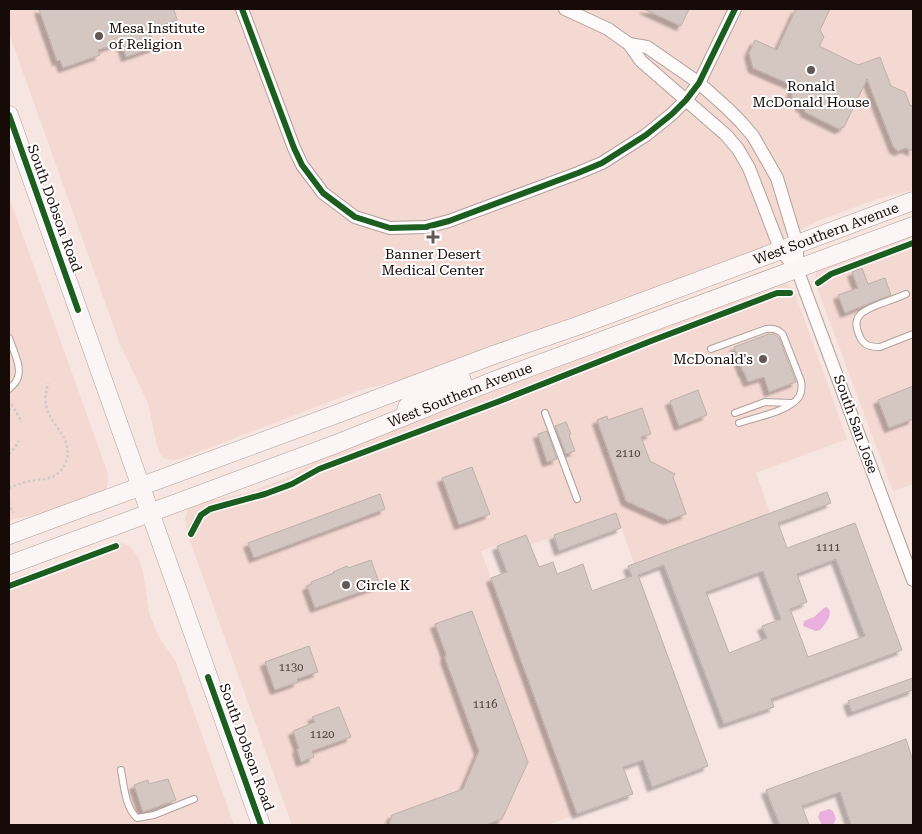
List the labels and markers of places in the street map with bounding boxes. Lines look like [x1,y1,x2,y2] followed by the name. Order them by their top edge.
[109,20,205,52] place label: Mesa Institute of Religion
[93,30,105,42] marker: Mesa Institute of Religion
[805,64,817,76] marker: Ronald McDonald House
[752,78,870,110] place label: Ronald McDonald House
[426,230,440,244] marker: Banner Desert Medical Center
[381,246,485,278] place label: Banner Desert Medical Center
[673,351,753,367] place label: McDonald's
[757,353,769,365] marker: McDonald's
[356,577,410,593] place label: Circle K
[340,579,352,591] marker: Circle K

